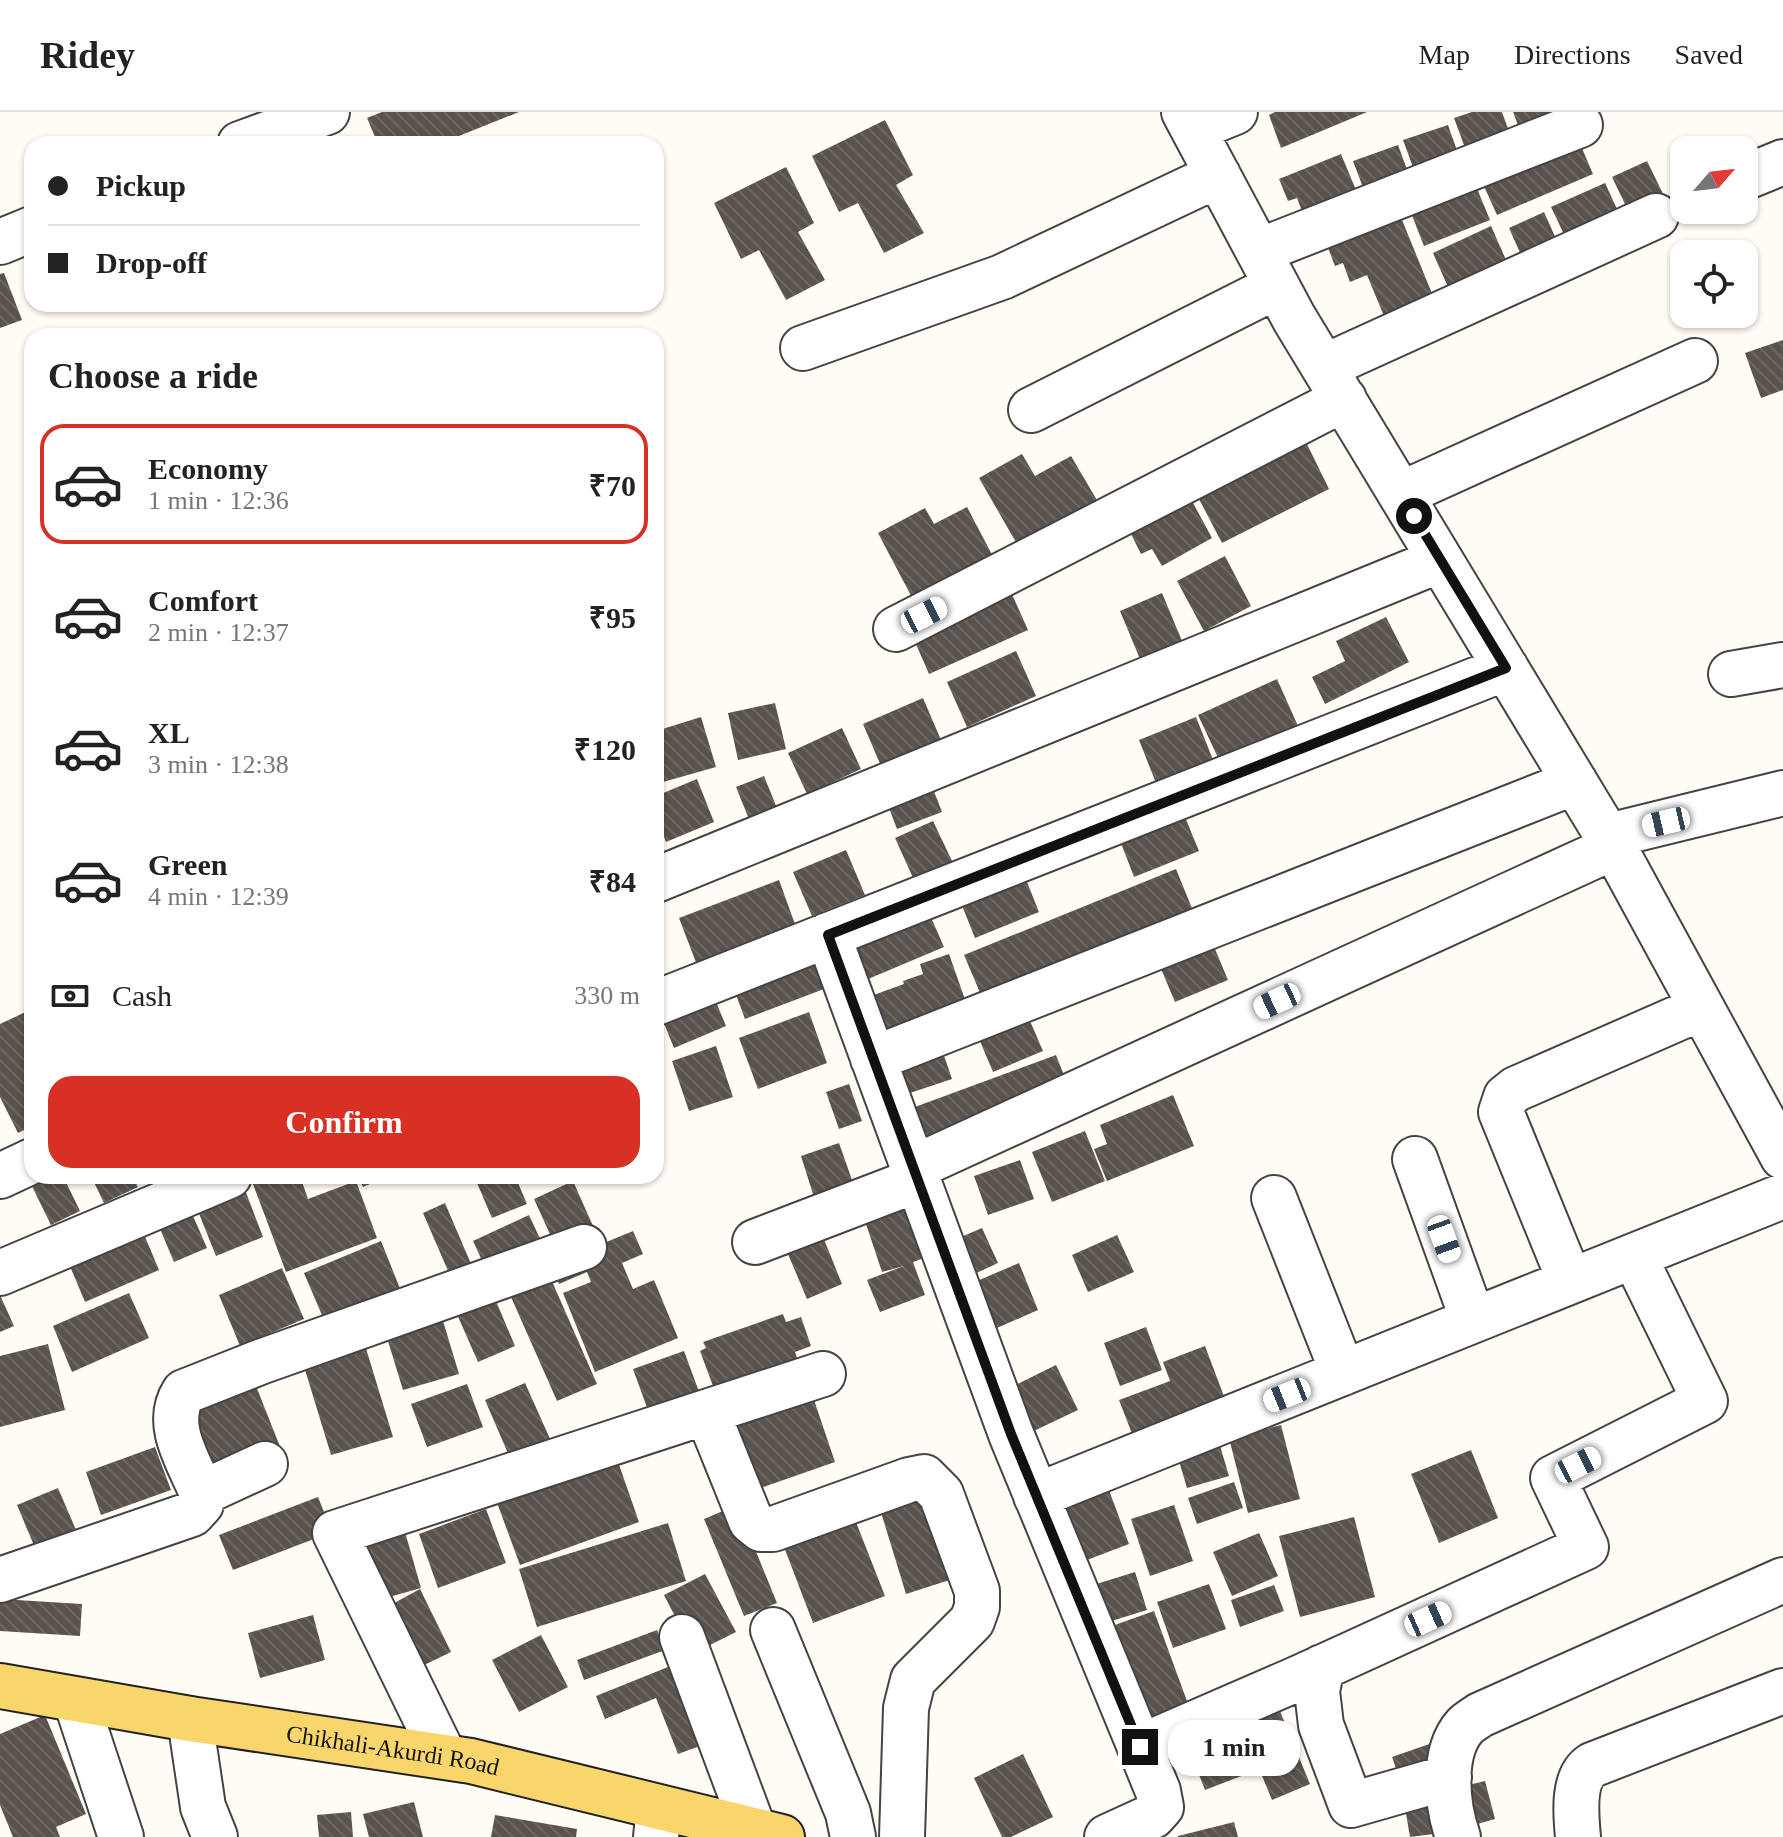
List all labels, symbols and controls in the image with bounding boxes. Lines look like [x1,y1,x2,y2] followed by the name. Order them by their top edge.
[40,34,135,76] text: Ridey
[1419,39,1470,70] text: Map
[1514,39,1631,70] text: Directions
[1675,39,1743,70] text: Saved
[1670,136,1758,224] north arrow
[1670,136,1758,328] map controls
[96,169,186,202] text: Pickup
[1670,240,1758,328] button: locate
[96,246,207,279] text: Drop-off
[48,356,258,396] text: Choose a ride
[52,448,124,520] icon: car
[148,452,268,485] text: Economy
[589,469,636,502] text: ₹70
[148,486,289,515] text: 1 min · 12:36
[1396,498,1432,534] route start
[52,580,124,652] icon: car
[148,584,258,617] text: Comfort
[897,593,951,637] car
[589,601,636,634] text: ₹95
[148,618,289,647] text: 2 min · 12:37
[52,712,124,784] icon: car
[148,716,190,749] text: XL
[574,733,636,766] text: ₹120
[148,750,289,779] text: 3 min · 12:38
[1640,805,1692,839] car
[52,844,124,916] icon: car
[148,848,227,881] text: Green
[589,865,636,898] text: ₹84
[148,882,289,911] text: 4 min · 12:39
[48,974,92,1018] icon: cash
[112,979,172,1012] text: Cash
[1250,980,1304,1022] car
[574,981,640,1010] text: 330 m
[48,1076,640,1168] button: Confirm
[1425,1212,1463,1266] car
[1260,1375,1314,1415] car
[1551,1443,1605,1487] car
[1401,1598,1455,1640] car
[1168,1719,1300,1775] callout: 1 min
[284,1721,502,1780] street label: Chikhali-Akurdi Road
[1122,1729,1158,1765] route end
[1203,1733,1265,1762] text: 1 min

